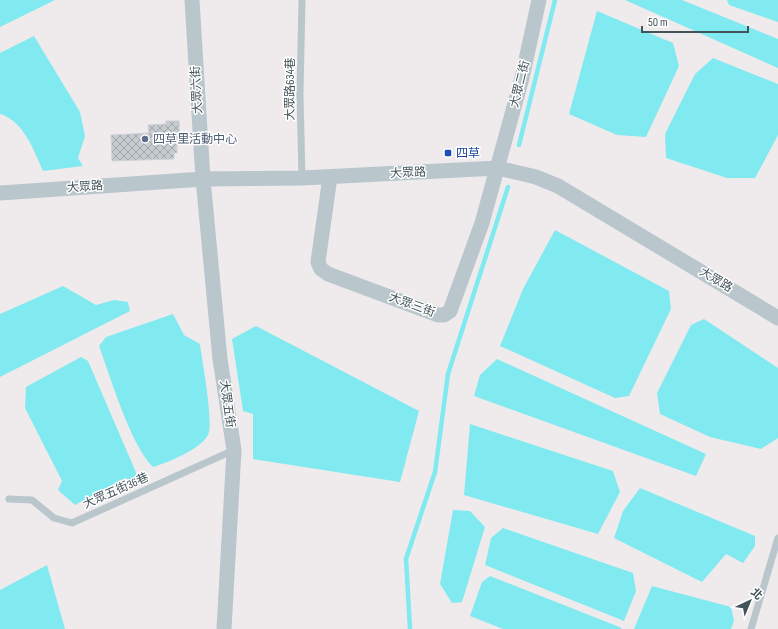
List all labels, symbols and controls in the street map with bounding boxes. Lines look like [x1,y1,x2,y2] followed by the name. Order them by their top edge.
[642,8,748,34] scale bar
[648,15,668,30] text: 50 m
[283,57,298,121] street label: 大眾路634巷
[507,59,533,109] street label: 大眾二街
[188,66,206,114] street label: 大眾六街
[153,132,237,147] place label: 四草里活動中心
[140,134,150,144] marker: 四草里活動中心
[456,146,480,161] place label: 四草
[443,148,453,158] marker: 四草
[390,165,426,181] street label: 大眾路
[67,178,103,196] street label: 大眾路
[697,264,735,296] street label: 大眾路
[387,290,437,320] street label: 大眾三街
[216,379,238,429] street label: 大眾五街
[81,470,151,512] street label: 大眾五街36巷
[730,581,770,621] north arrow
[748,586,765,603] text: 北

